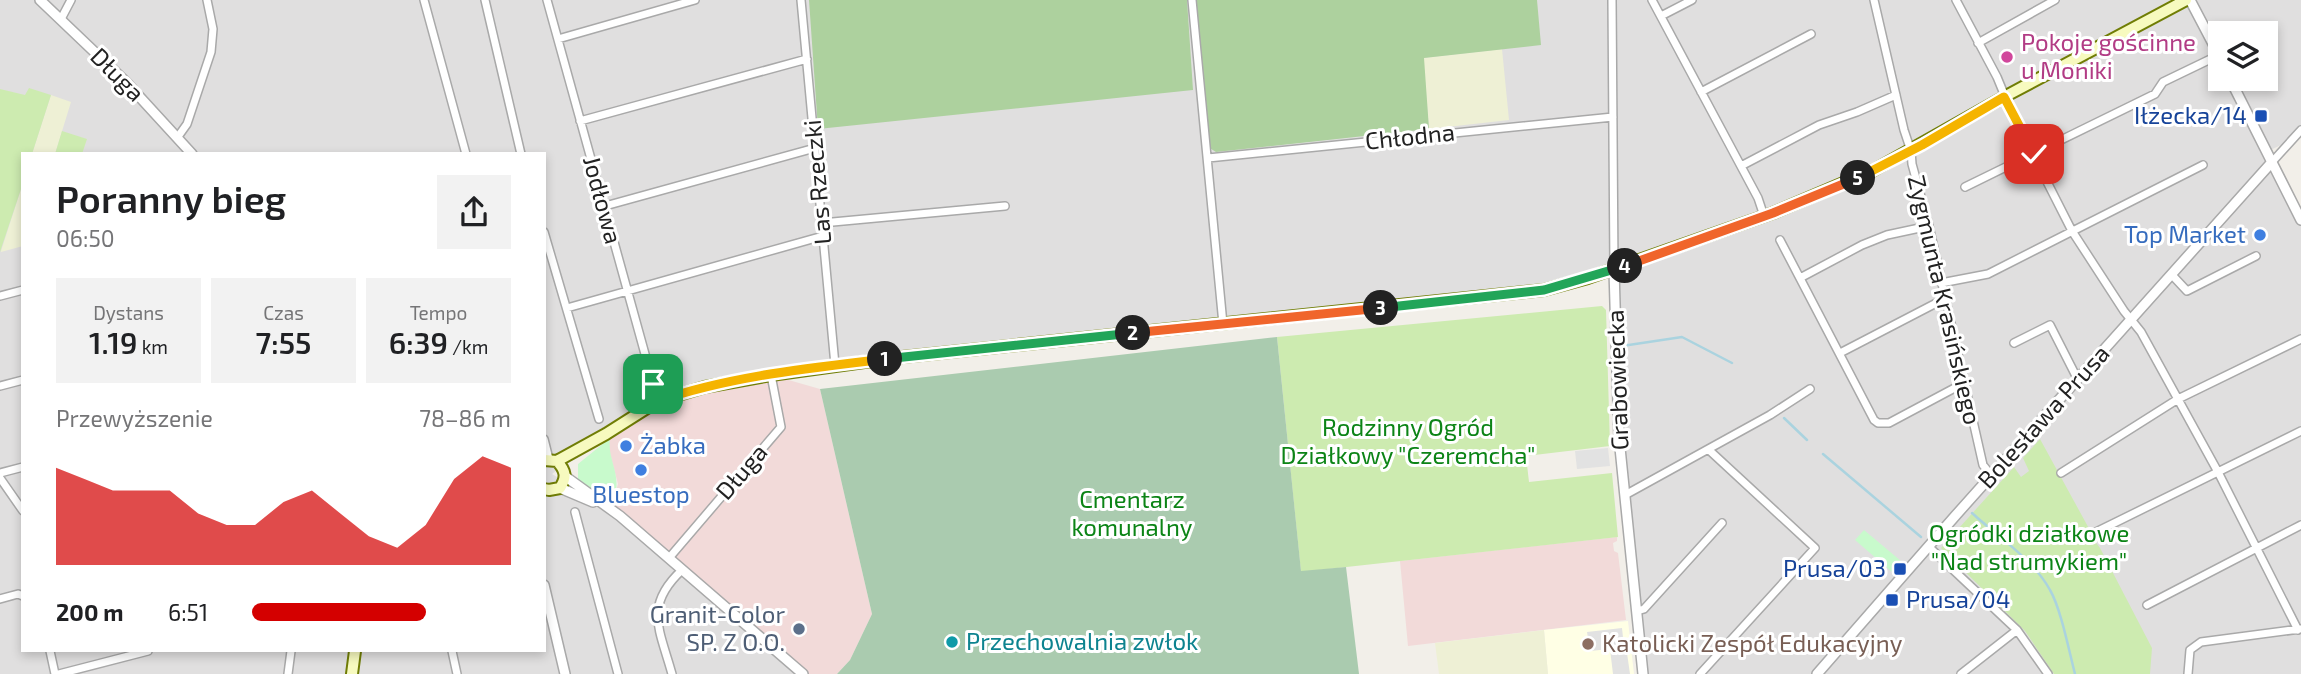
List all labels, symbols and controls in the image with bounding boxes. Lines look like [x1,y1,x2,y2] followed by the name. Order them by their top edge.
[2208,21,2278,91] map controls
[2208,21,2278,91] button: layers
[2021,27,2196,84] place label: Pokoje gościnne u Moniki
[85,41,151,107] street label: Długa
[1999,49,2015,65] marker: Pokoje gościnne u Moniki
[2134,100,2247,129] place label: Iłżecka/14
[2253,108,2269,124] marker: Iłżecka/14
[1364,116,1456,155] street label: Chłodna
[797,119,836,246] street label: Las Rzeczki
[2004,124,2064,184] pin
[2015,135,2053,173] icon: check
[578,152,629,247] street label: Jodłowa
[1840,160,1876,196] pin: 5
[1852,166,1863,189] text: 5
[1903,172,1988,427] street label: Zygmunta Krasińskiego
[56,175,286,221] text: Poranny bieg
[437,175,511,249] button: share
[2124,219,2246,248] place label: Top Market
[56,224,115,252] text: 06:50
[2252,227,2268,243] marker: Top Market
[1608,248,1642,284] pin: 4
[1618,254,1631,277] text: 4
[1364,290,1398,326] pin: 3
[1375,296,1386,319] text: 3
[93,301,164,324] text: Dystans
[263,301,304,324] text: Czas
[410,301,467,324] text: Tempo
[1600,309,1633,451] street label: Grabowiecka
[1116,316,1150,350] pin: 2
[1127,321,1138,344] text: 2
[89,324,137,360] text: 1.19
[256,324,311,360] text: 7:55
[389,324,448,360] text: 6:39
[137,335,168,358] text: km
[448,335,488,358] text: /km
[1971,338,2115,494] street label: Bolesława Prusa
[868,342,903,376] pin: 1
[880,347,889,370] text: 1
[623,354,683,414] pin
[634,365,672,403] icon: arrive
[56,404,213,432] text: Przewyższenie
[419,404,511,432] text: 78–86 m
[1280,412,1536,469] park label: Rodzinny Ogród Działkowy "Czeremcha"
[640,430,706,459] place label: Żabka
[709,437,773,505] street label: Długa
[618,438,634,454] marker: Żabka
[633,462,649,478] marker: Bluestop
[592,479,690,508] place label: Bluestop
[1071,484,1193,541] park label: Cmentarz komunalny
[1929,518,2129,575] park label: Ogródki działkowe "Nad strumykiem"
[1783,553,1886,582] place label: Prusa/03
[1892,561,1908,577] marker: Prusa/03
[1906,584,2010,613] place label: Prusa/04
[1884,592,1900,608] marker: Prusa/04
[56,598,124,626] text: 200 m
[168,598,208,626] text: 6:51
[650,599,785,656] place label: Granit-Color SP. Z O.O.
[791,621,807,637] marker: Granit-Color SP. Z O.O.
[966,626,1198,655] place label: Przechowalnia zwłok
[1602,628,1903,657] place label: Katolicki Zespół Edukacyjny
[944,634,960,650] marker: Przechowalnia zwłok
[1580,636,1596,652] marker: Katolicki Zespół Edukacyjny

